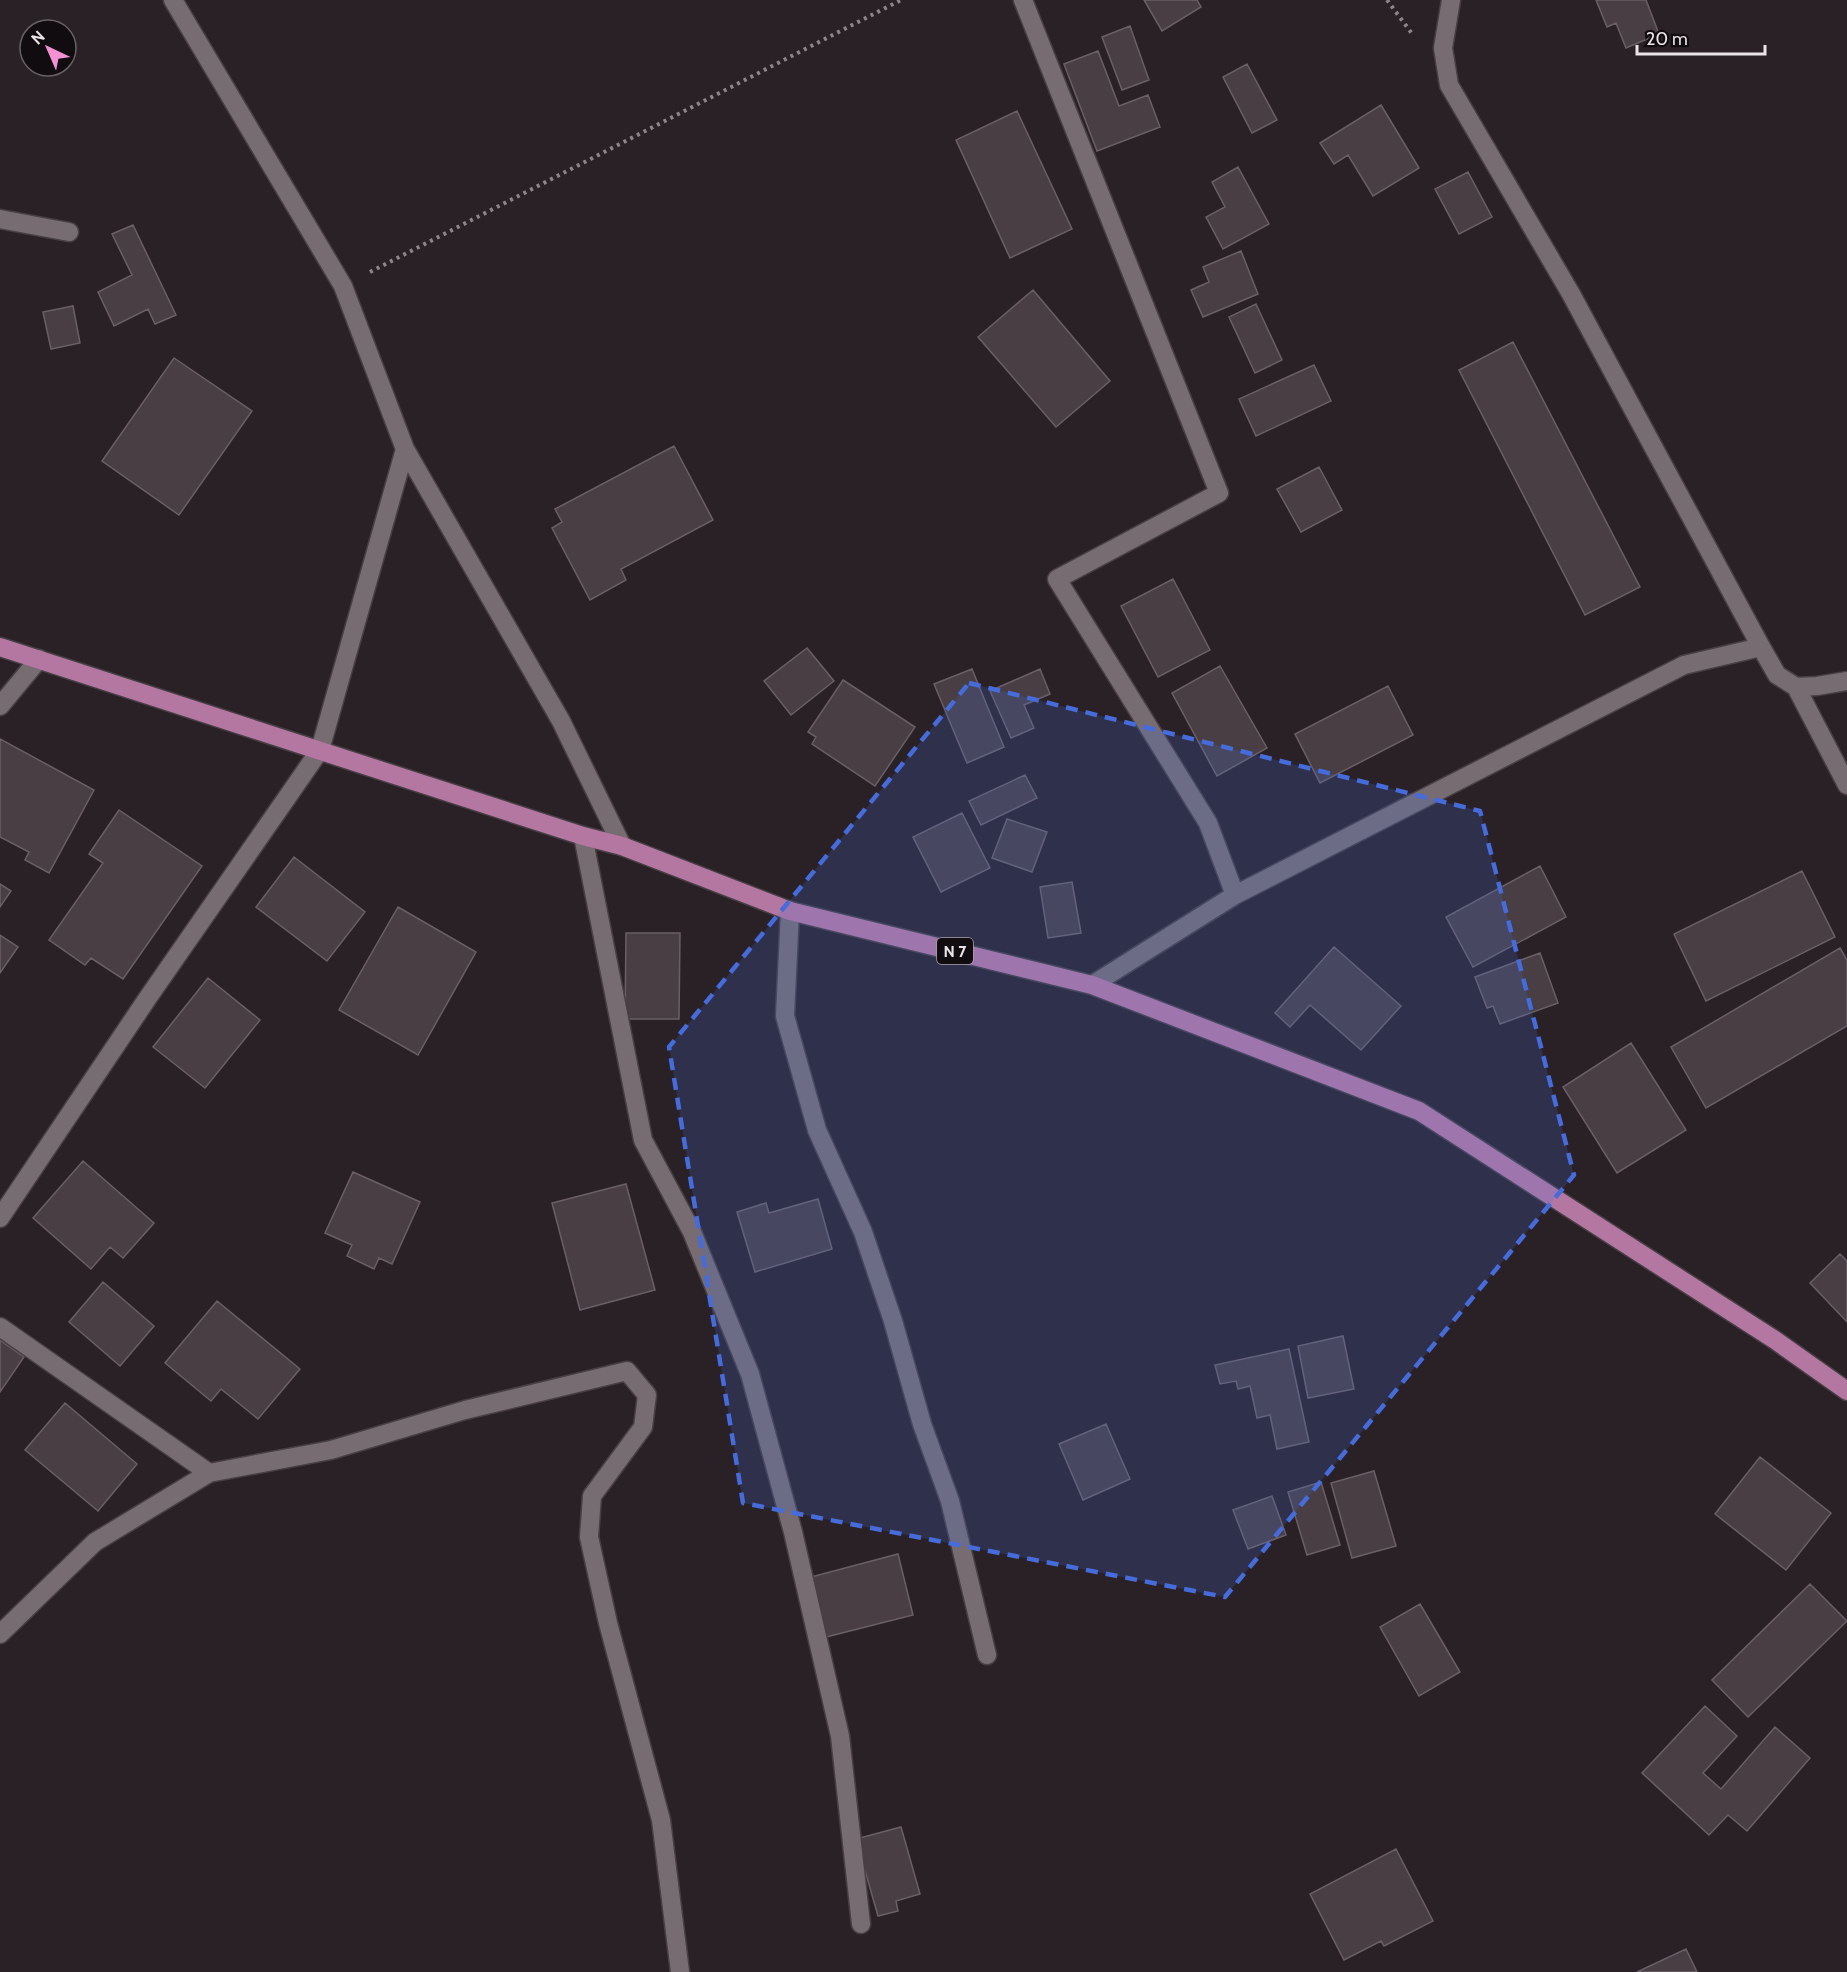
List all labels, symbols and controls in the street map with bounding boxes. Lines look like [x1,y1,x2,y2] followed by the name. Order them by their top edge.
[18,18,78,78] north arrow
[1637,18,1764,56] scale bar
[27,27,49,48] text: N
[1646,28,1688,50] text: 20 m
[937,938,973,964] road number: N 7

